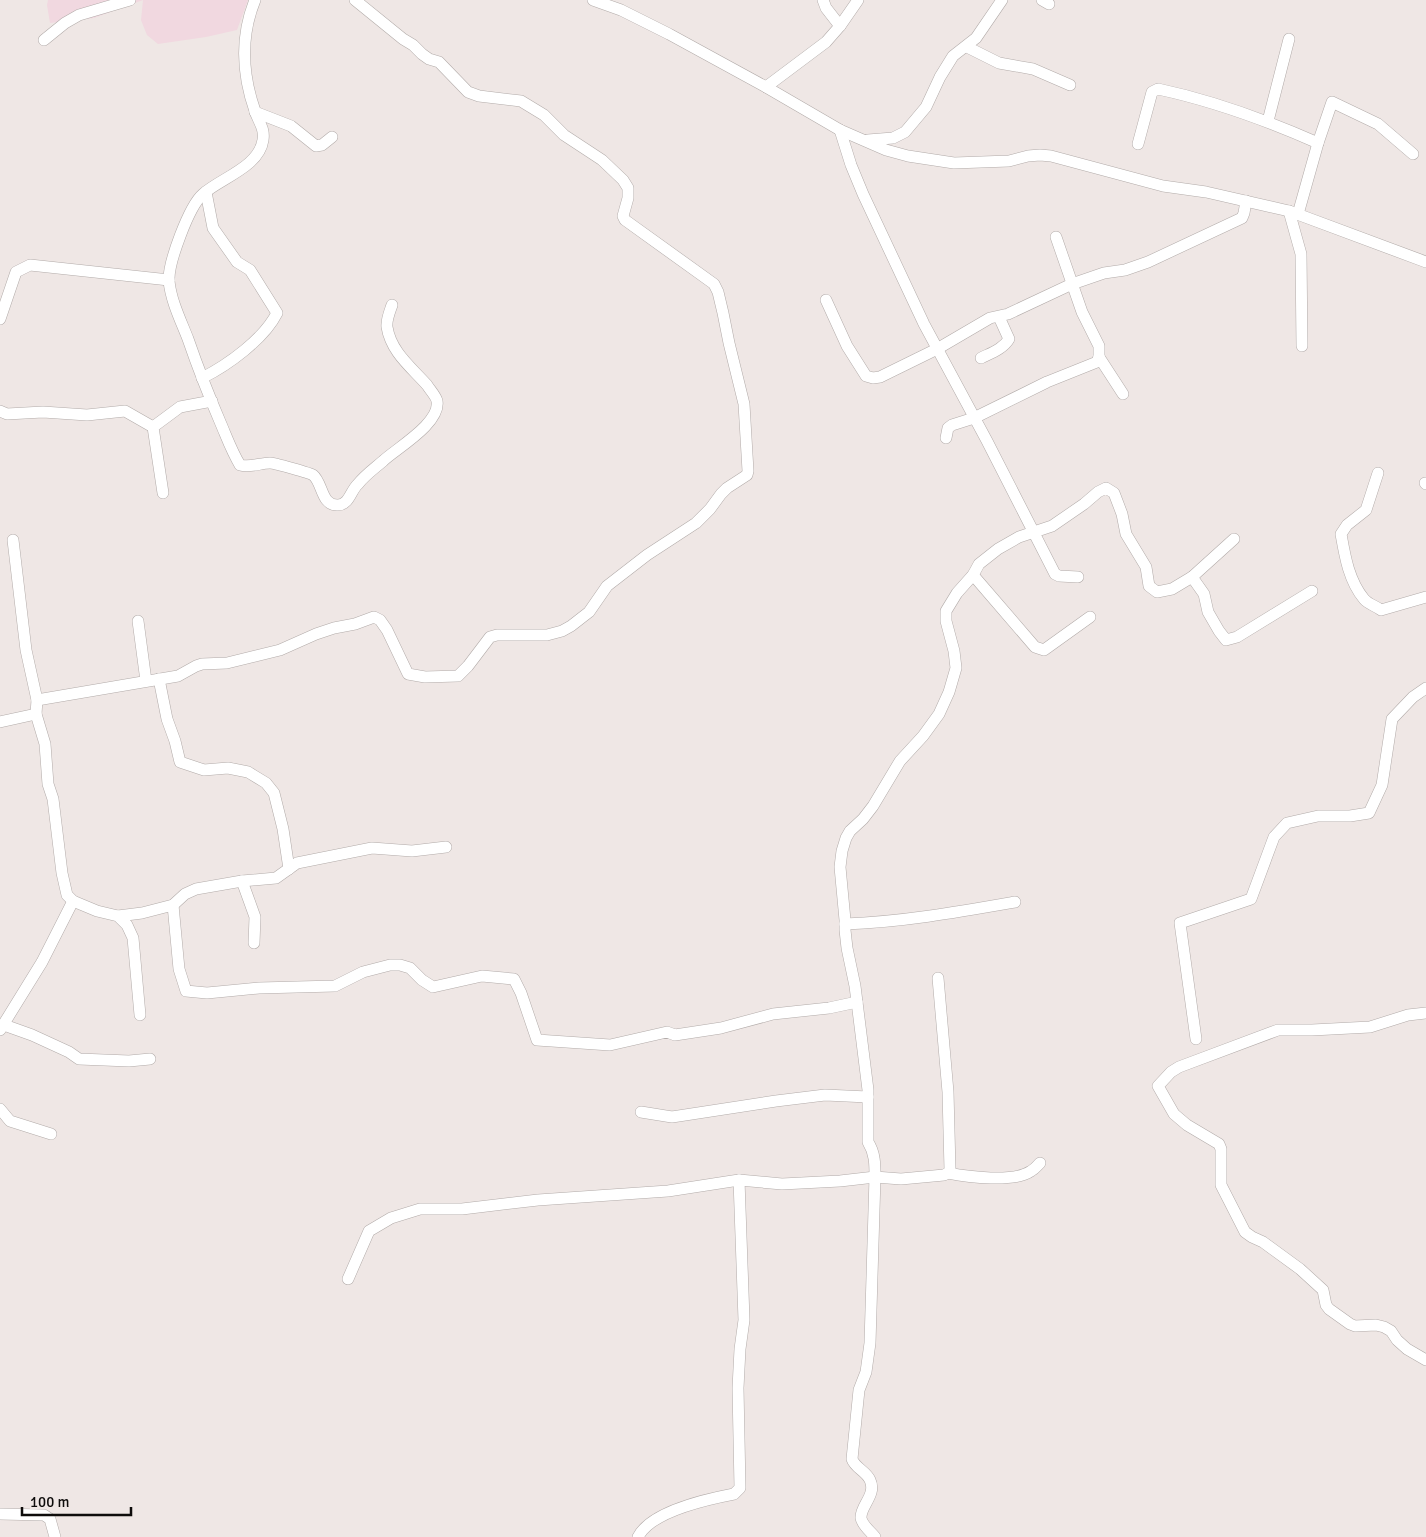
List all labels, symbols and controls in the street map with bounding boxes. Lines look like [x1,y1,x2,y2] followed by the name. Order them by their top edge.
[22,1484,131,1516] scale bar
[30,1493,70,1511] text: 100 m

